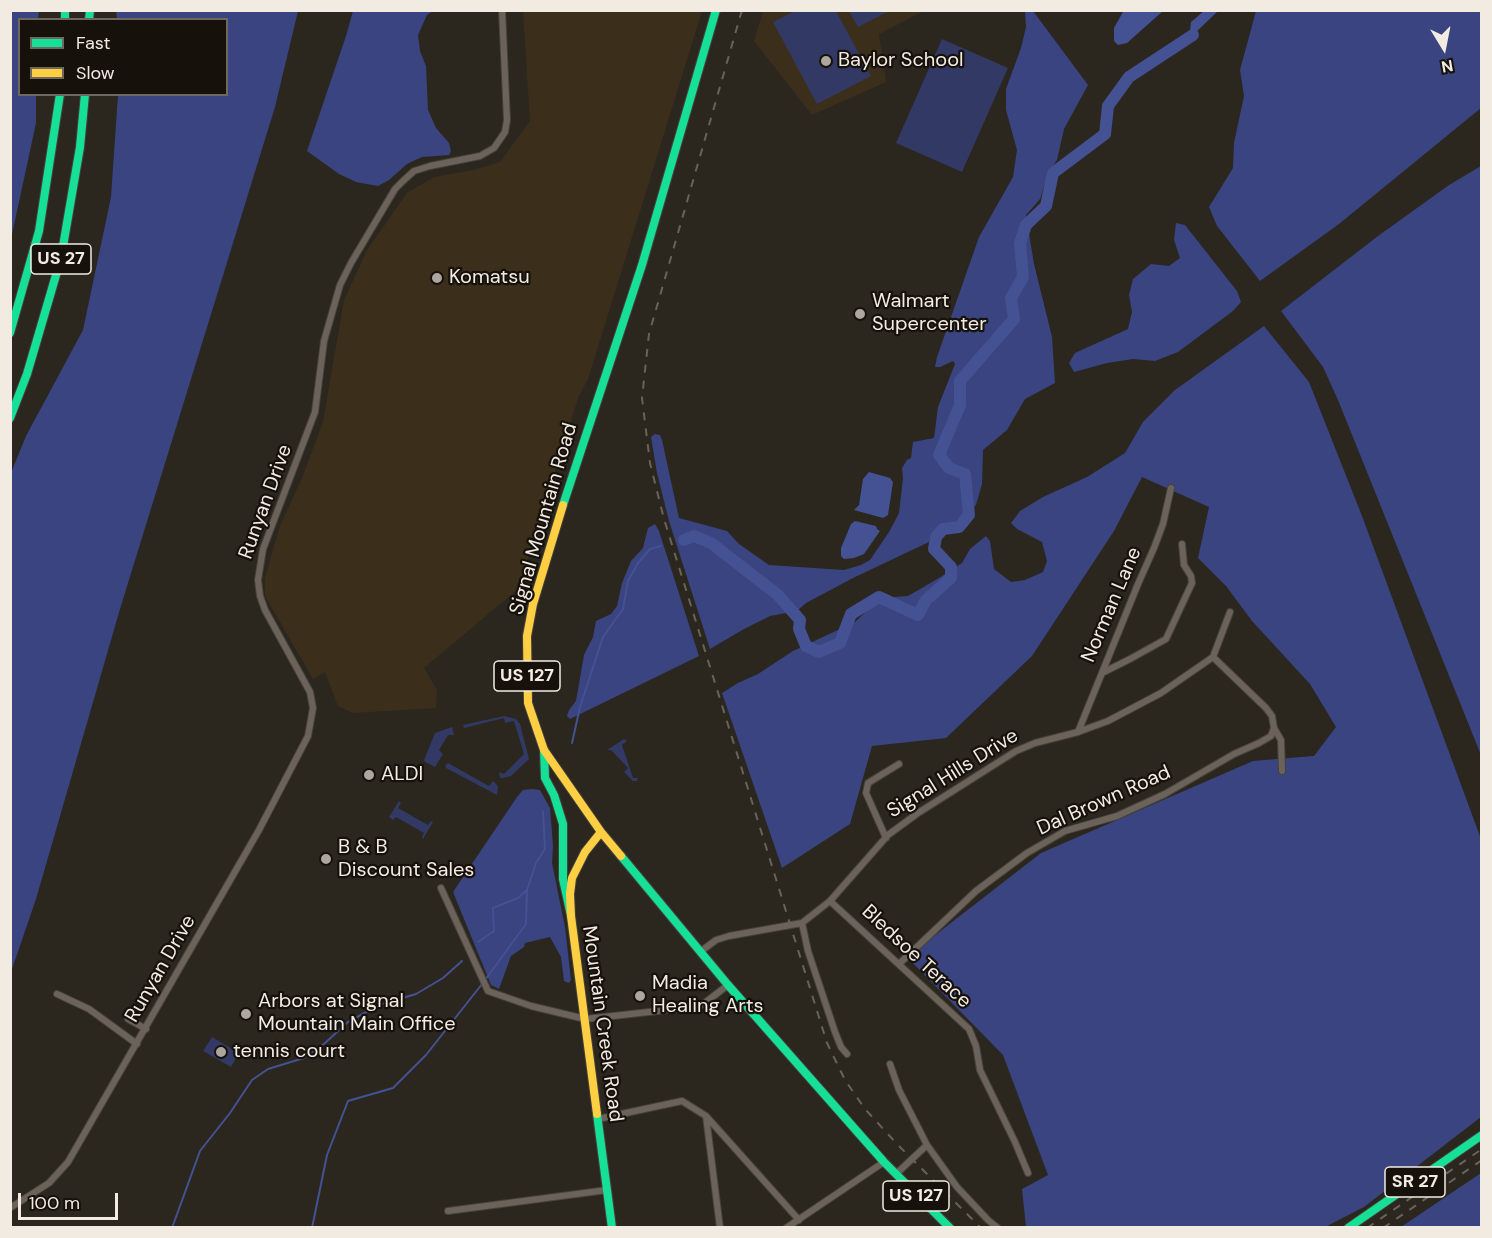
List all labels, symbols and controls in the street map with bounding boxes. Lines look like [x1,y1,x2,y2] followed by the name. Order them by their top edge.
[18,18,228,96] legend
[1414,18,1474,78] north arrow
[76,31,111,55] text: Fast
[838,49,964,73] place label: Baylor School
[819,54,833,68] marker: Baylor School
[1440,55,1455,78] text: N
[76,61,115,85] text: Slow
[31,244,91,274] road number: US 27
[449,266,530,290] place label: Komatsu
[430,271,444,285] marker: Komatsu
[872,290,987,337] place label: Walmart Supercenter
[853,307,867,321] marker: Walmart Supercenter
[505,420,583,618] street label: Signal Mountain Road
[234,441,298,563] street label: Runyan Drive
[1077,544,1147,666] street label: Norman Lane
[494,661,560,691] road number: US 127
[883,724,1023,824] street label: Signal Hills Drive
[1034,761,1174,841] street label: Dal Brown Road
[381,763,423,787] place label: ALDI
[362,768,376,782] marker: ALDI
[338,836,474,883] place label: B & B Discount Sales
[319,852,333,866] marker: B & B Discount Sales
[856,900,976,1014] street label: Bledsoe Terace
[121,911,201,1027] street label: Runyan Drive
[576,924,628,1124] street label: Mountain Creek Road
[652,972,764,1019] place label: Madia Healing Arts
[633,989,647,1003] marker: Madia Healing Arts
[258,990,456,1037] place label: Arbors at Signal Mountain Main Office
[239,1007,253,1021] marker: Arbors at Signal Mountain Main Office
[233,1040,345,1064] place label: tennis court
[214,1045,228,1059] marker: tennis court
[1385,1167,1445,1197] road number: SR 27
[21,1181,122,1219] scale bar
[883,1181,949,1211] road number: US 127
[29,1191,80,1215] text: 100 m

